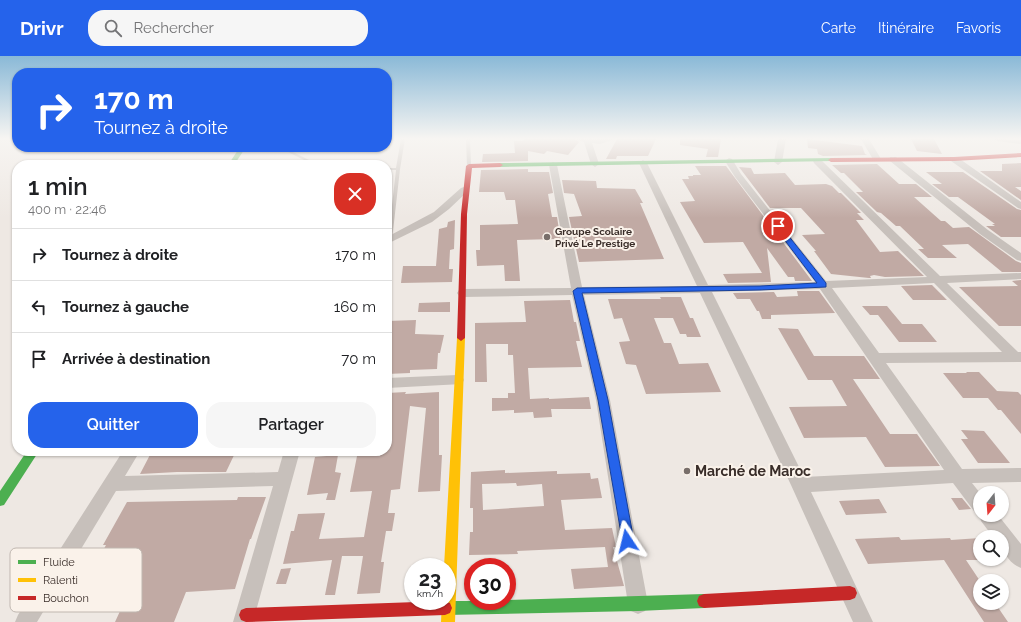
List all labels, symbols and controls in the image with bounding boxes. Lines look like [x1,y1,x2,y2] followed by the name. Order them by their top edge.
[88,10,368,46] search box
[20,17,64,39] text: Drivr
[102,17,124,39] icon: search
[134,19,214,37] text: Rechercher
[821,20,856,36] text: Carte
[878,20,934,36] text: Itinéraire
[956,20,1001,36] text: Favoris
[94,83,174,116] text: 170 m
[28,84,80,136] icon: right
[94,117,228,138] text: Tournez à droite
[28,172,88,201] text: 1 min
[334,173,376,215] button: close
[28,202,106,217] text: 400 m · 22:46
[761,209,795,243] pin
[767,215,789,237] icon: arrive
[555,226,635,249] place label: Groupe Scolaire Privé Le Prestige
[542,232,552,242] marker: Groupe Scolaire Privé Le Prestige
[28,244,50,266] icon: right
[62,246,178,264] text: Tournez à droite
[335,246,376,264] text: 170 m
[28,296,50,318] icon: left
[62,298,189,316] text: Tournez à gauche
[334,298,376,316] text: 160 m
[28,348,50,370] icon: arrive
[62,350,210,368] text: Arrivée à destination
[341,350,376,368] text: 70 m
[28,402,198,448] button: Quitter
[206,402,376,448] button: Partager
[695,463,811,479] place label: Marché de Maroc
[682,466,692,476] marker: Marché de Maroc
[973,486,1009,522] north arrow
[973,486,1009,610] map controls
[606,520,648,562] position arrow
[973,530,1009,566] button: search
[10,548,142,612] legend
[43,556,75,569] text: Fluide
[464,558,516,610] speed limit sign: 30
[419,567,441,591] text: 23
[43,574,78,587] text: Ralenti
[973,574,1009,610] button: layers
[417,588,443,599] text: km/h
[43,592,89,605] text: Bouchon

